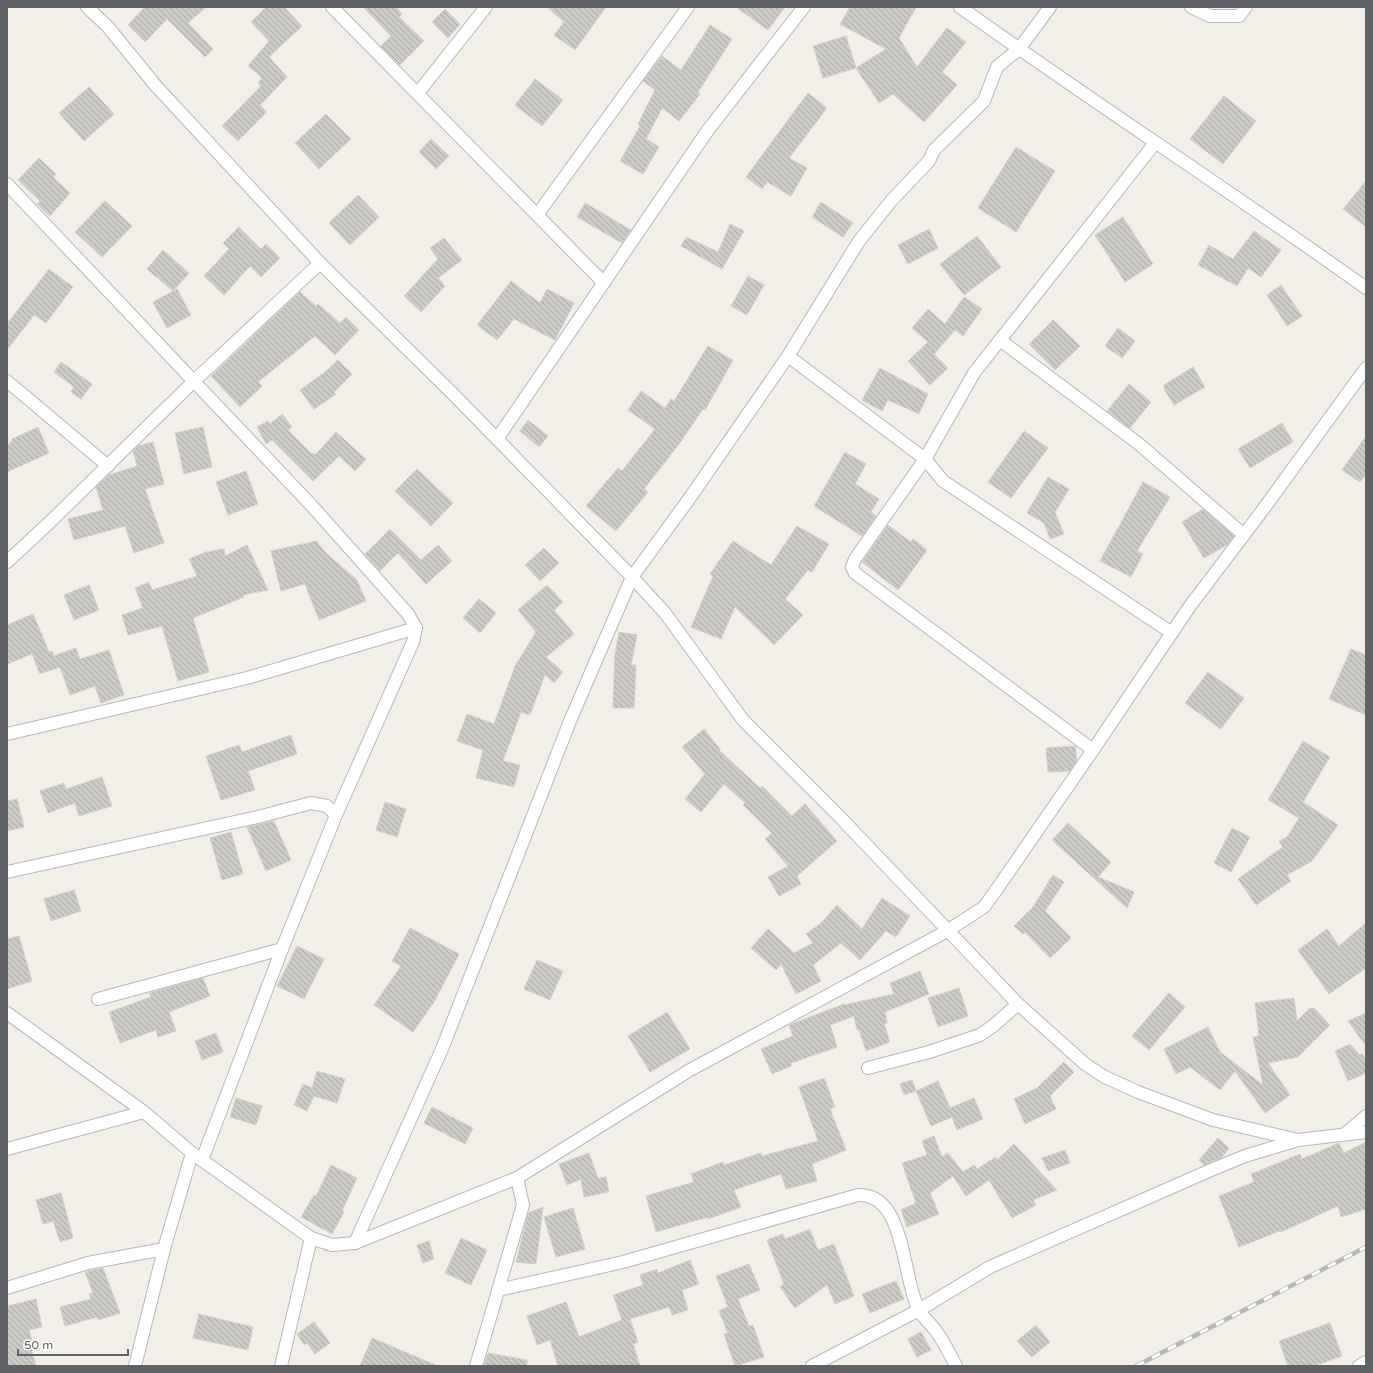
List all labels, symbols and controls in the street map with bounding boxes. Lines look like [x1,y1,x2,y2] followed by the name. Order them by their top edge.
[18,1331,128,1357] scale bar
[24,1338,53,1352] text: 50 m

